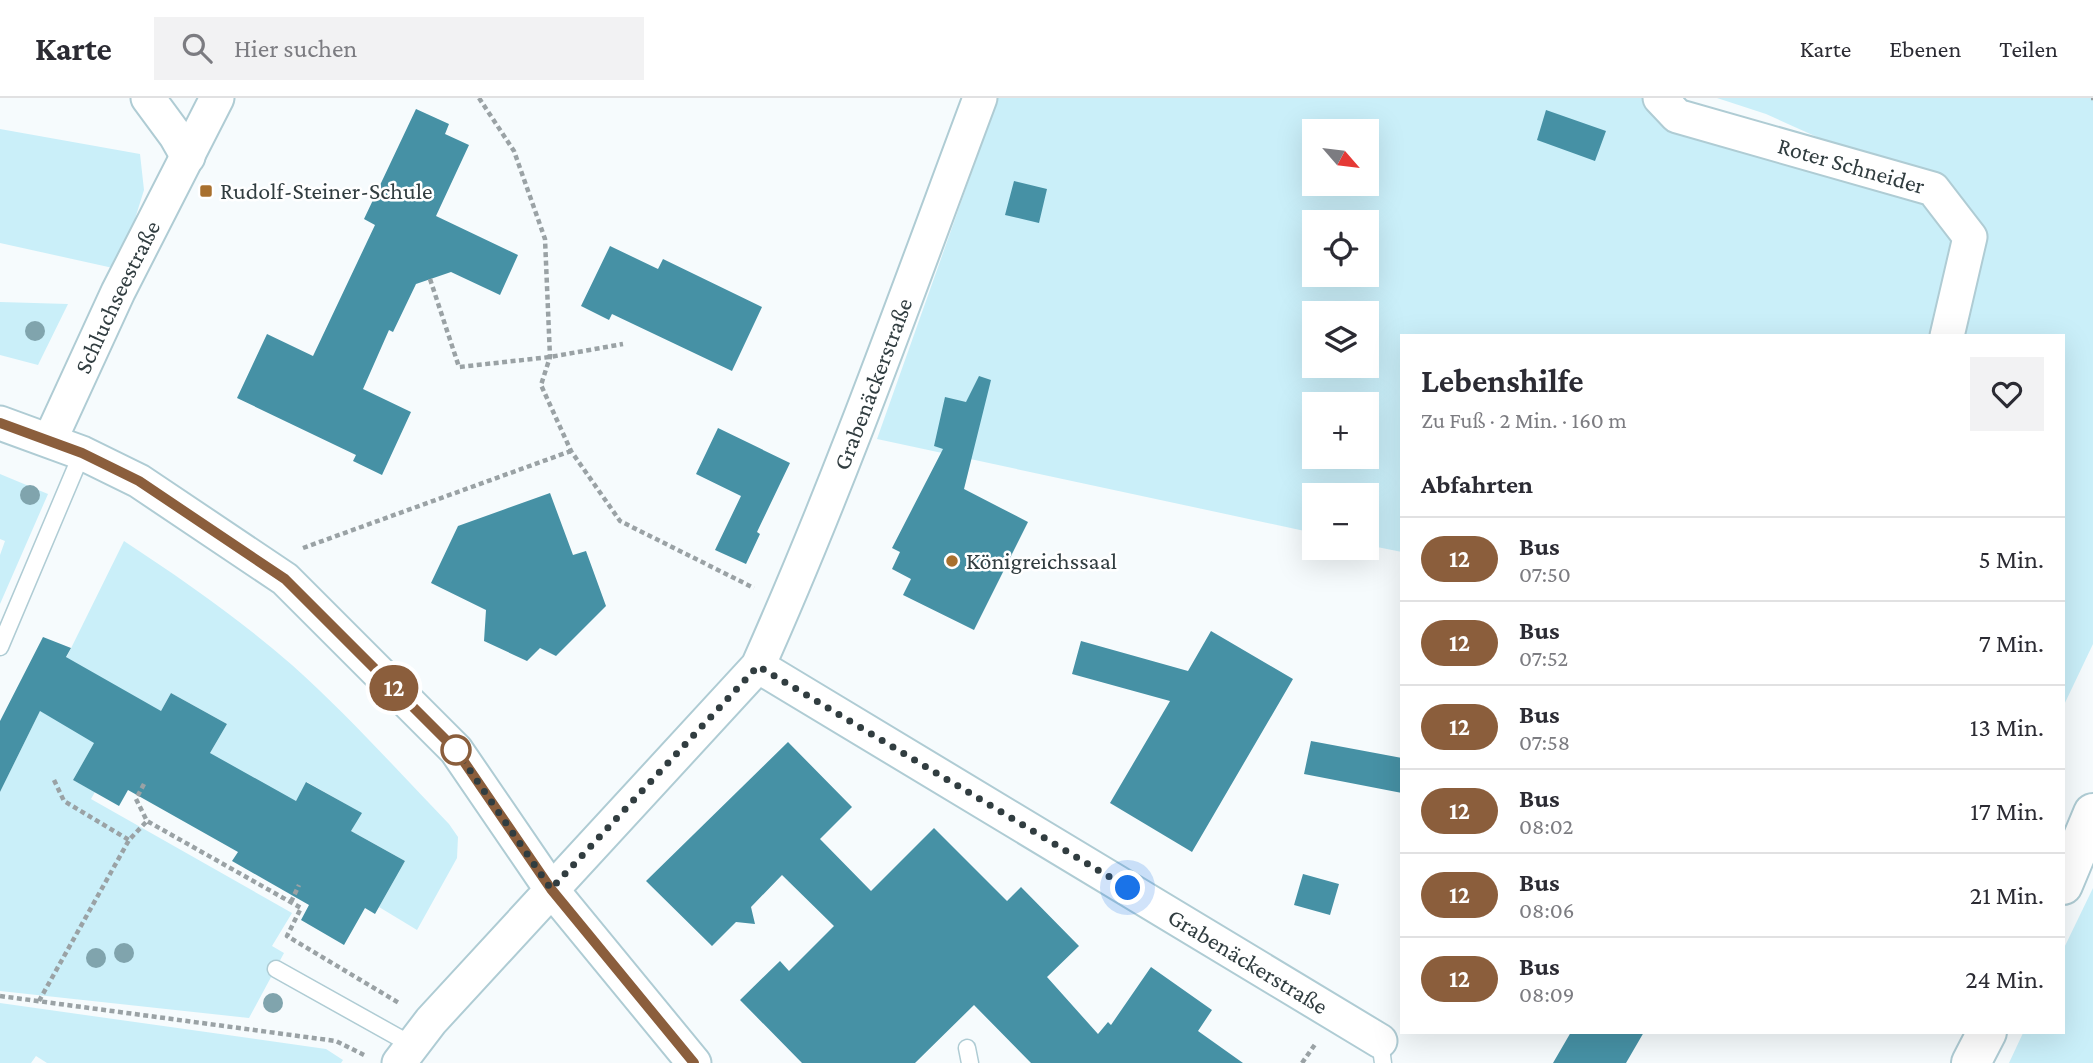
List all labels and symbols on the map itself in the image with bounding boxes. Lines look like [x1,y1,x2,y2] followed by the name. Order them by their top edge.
[1302,119,1379,196] north arrow
[1775,131,1929,199] street label: Roter Schneider
[220,177,433,204] place label: Rudolf-Steiner-Schule
[198,183,214,199] marker: Rudolf-Steiner-Schule
[68,216,165,378] street label: Schluchseestraße
[827,294,918,474] street label: Grabenäckerstraße
[966,547,1117,574] place label: Königreichssaal
[944,553,960,569] marker: Königreichssaal
[362,665,426,711] line badge: 12
[441,735,471,765] unlabelled marker
[1110,870,1145,905] your location
[1163,902,1333,1019] street label: Grabenäckerstraße

